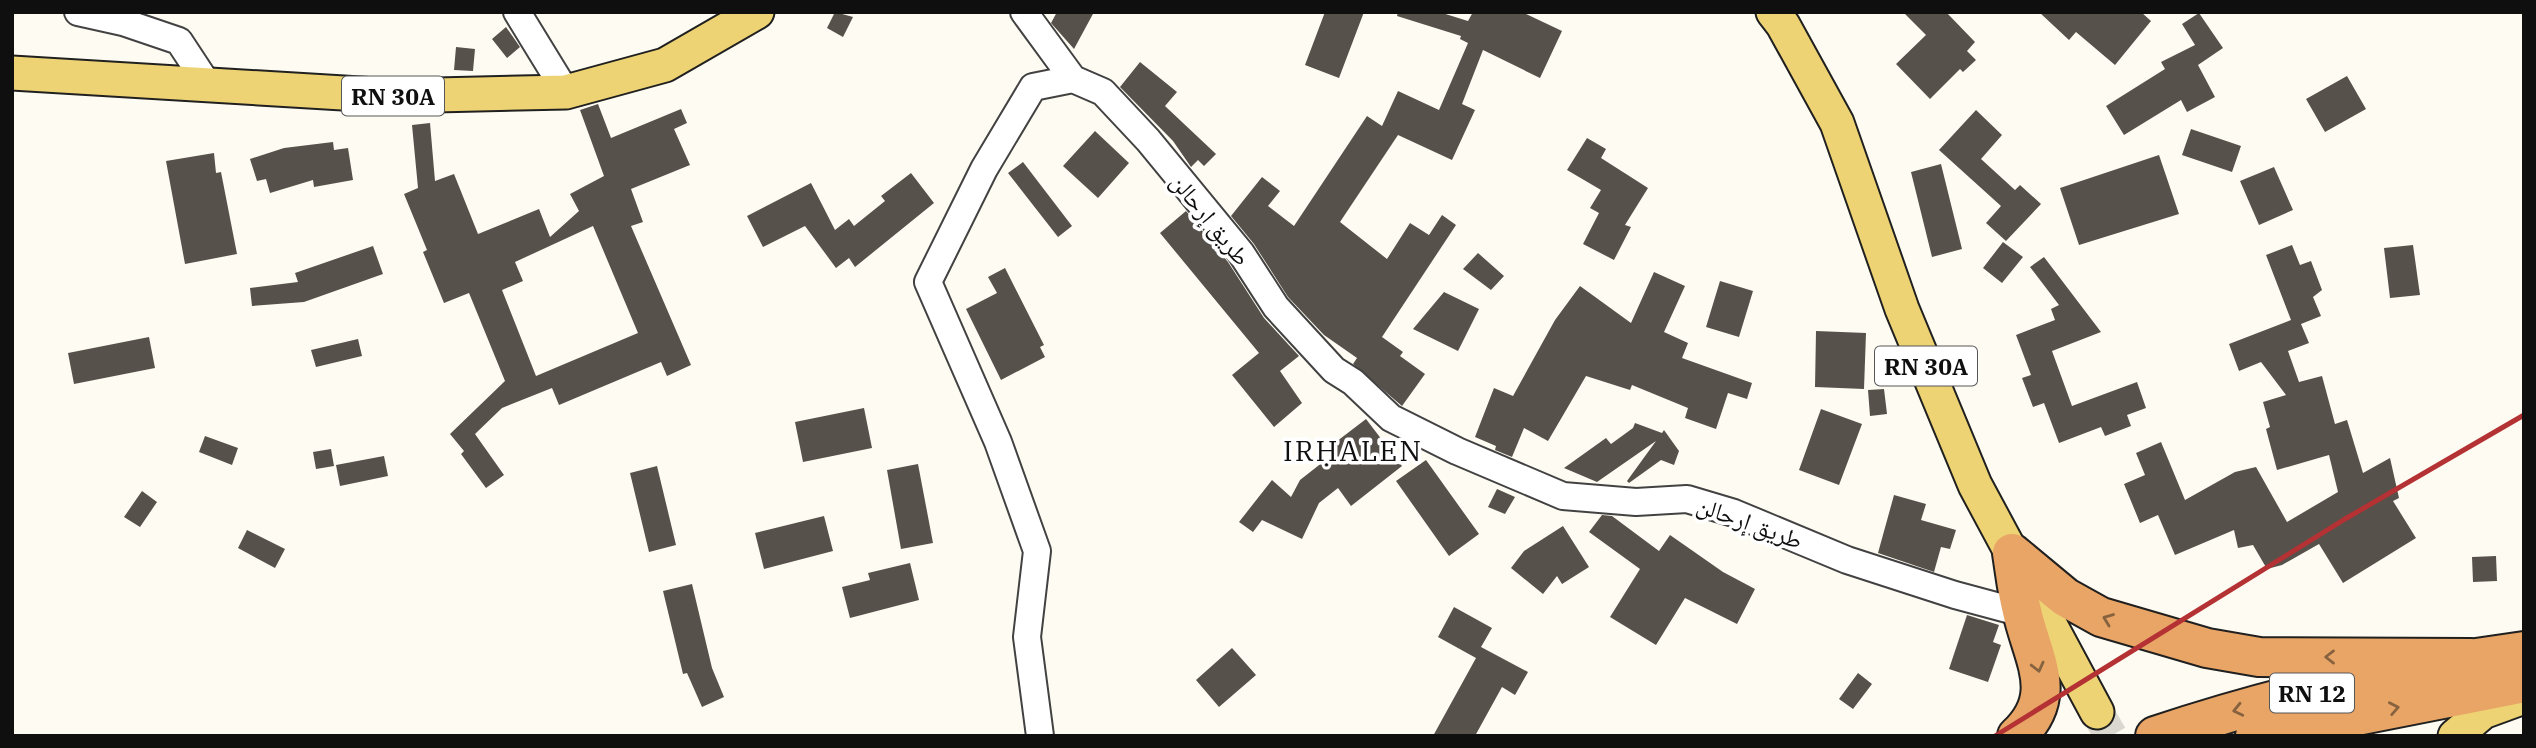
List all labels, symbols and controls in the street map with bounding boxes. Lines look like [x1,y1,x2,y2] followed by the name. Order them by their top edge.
[342,76,444,116] road number: RN 30A
[1164,166,1258,272] street label: طريق إرحالن
[1875,346,1977,386] road number: RN 30A
[1283,432,1423,469] district label: IRḤALEN
[1693,488,1807,556] street label: طريق إرحالن
[2103,614,2115,628] one-way arrow
[2325,649,2335,665] one-way arrow
[2030,660,2044,672] one-way arrow
[2270,674,2354,712] road number: RN 12
[2232,702,2244,716] one-way arrow
[2388,702,2400,717] one-way arrow

